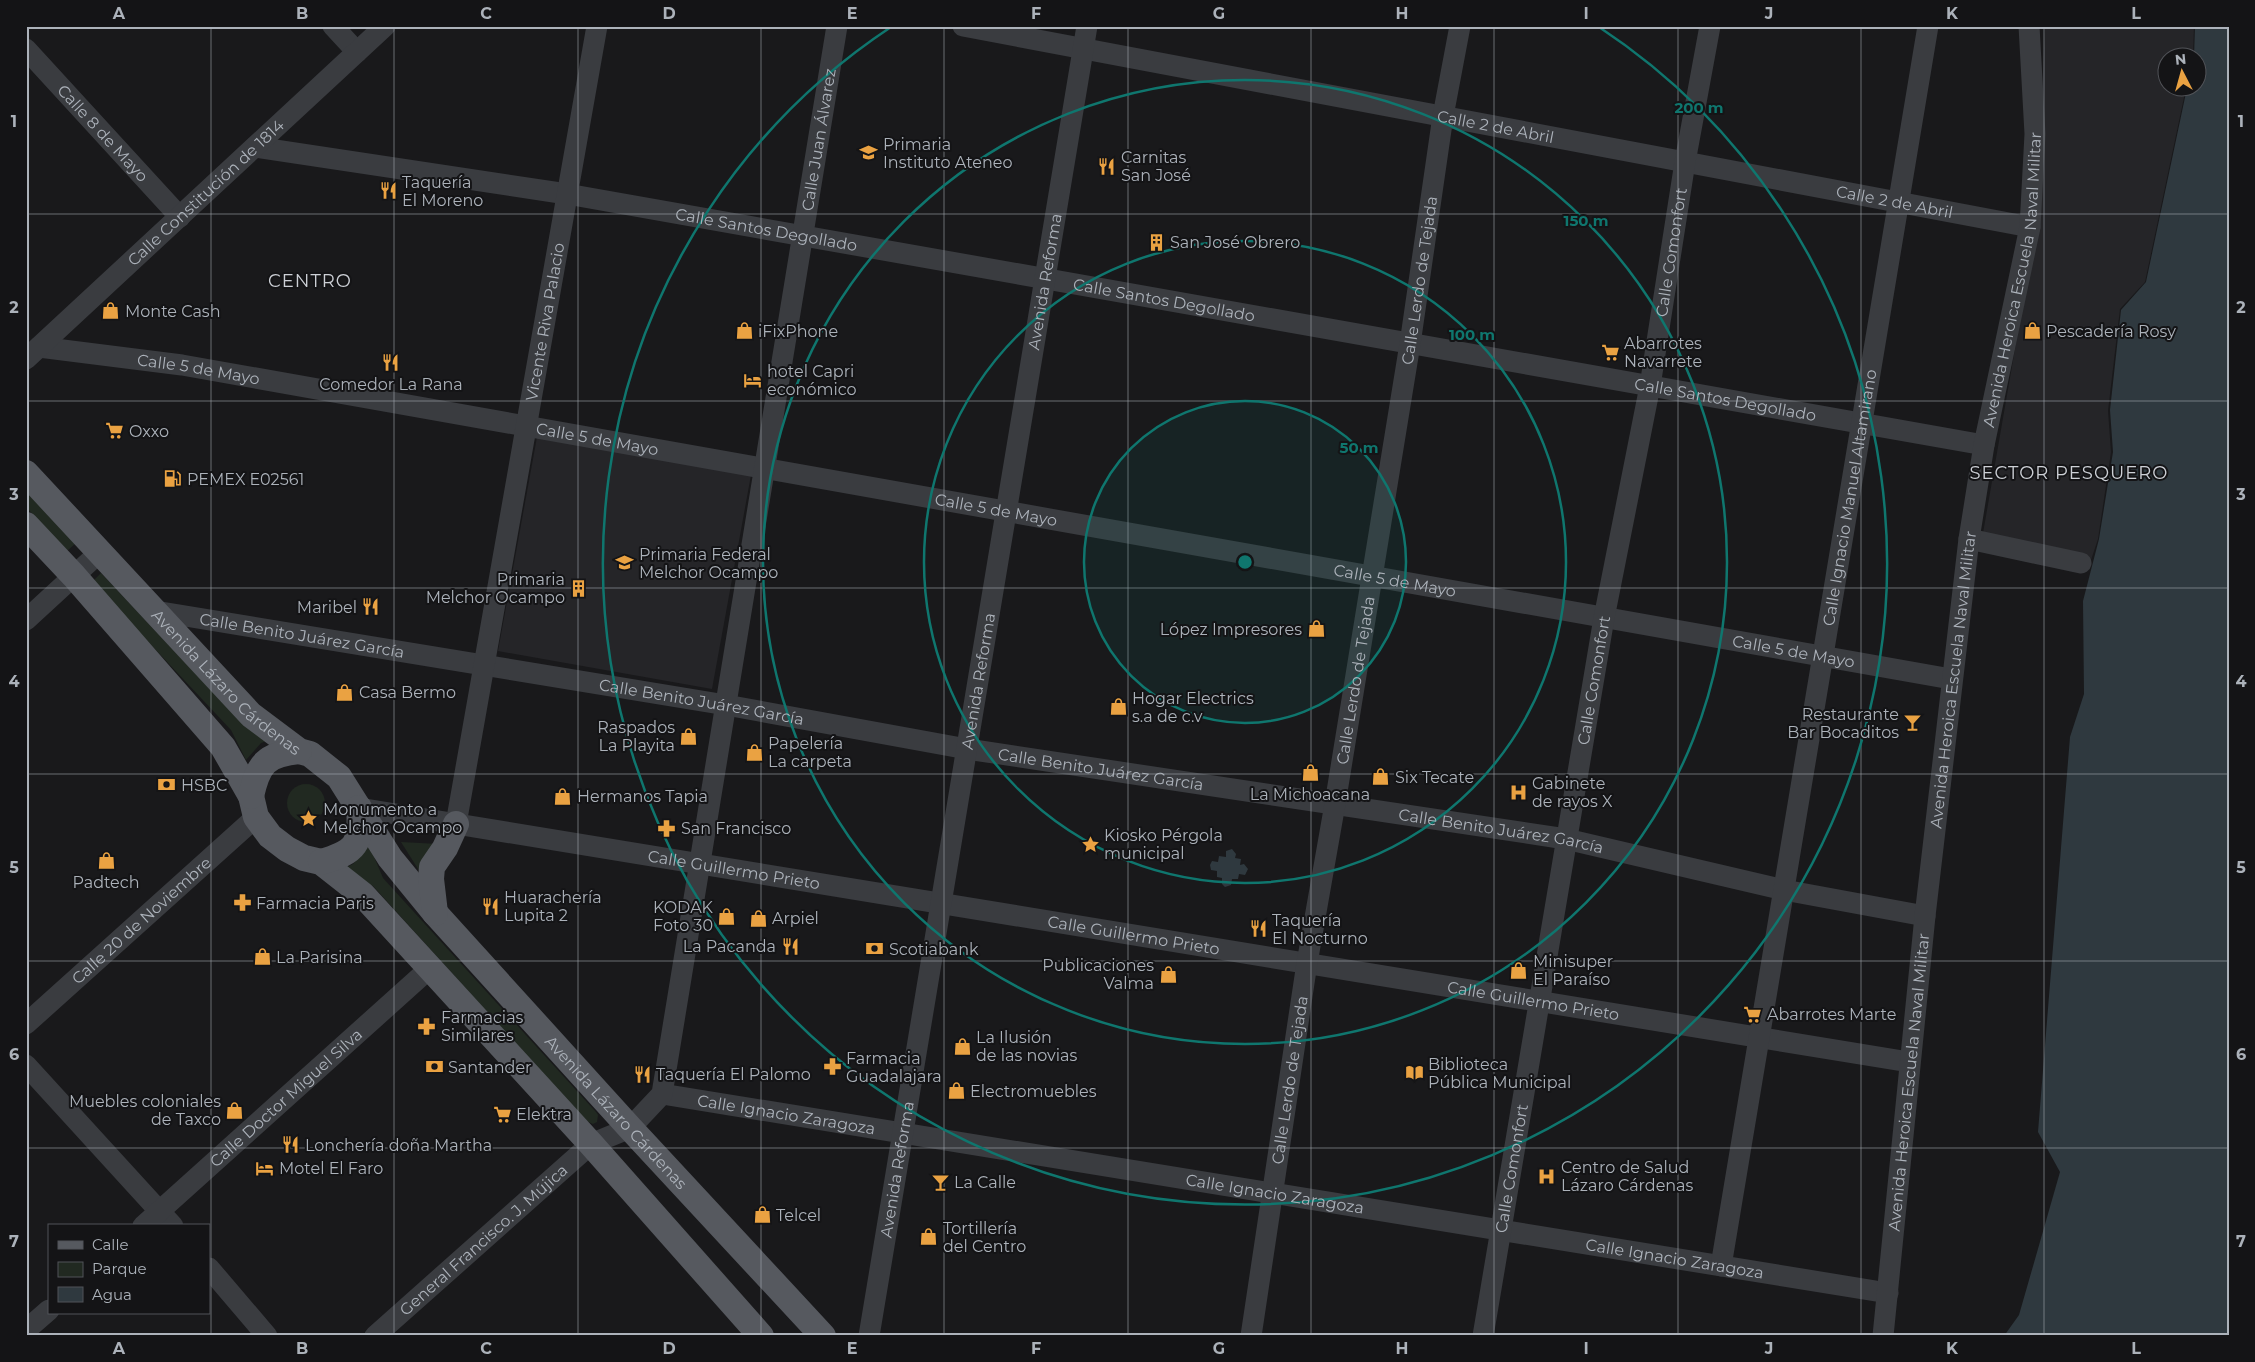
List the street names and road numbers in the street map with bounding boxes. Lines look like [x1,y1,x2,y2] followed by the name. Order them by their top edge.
[797,67,839,212] street label: Calle Juan Álvarez
[54,80,152,186] street label: Calle 8 de Mayo
[1436,106,1556,147] street label: Calle 2 de Abril
[124,115,288,269] street label: Calle Constitución de 1814
[1979,132,2045,429] street label: Avenida Heroica Escuela Naval Militar
[1835,181,1955,222] street label: Calle 2 de Abril
[1651,186,1690,318] street label: Calle Comonfort
[1397,195,1441,366] street label: Calle Lerdo de Tejada
[674,204,859,255] street label: Calle Santos Degollado
[1024,212,1065,351] street label: Avenida Reforma
[521,241,568,402] street label: Vicente Riva Palacio
[1072,274,1257,325] street label: Calle Santos Degollado
[136,350,261,388] street label: Calle 5 de Mayo
[1818,368,1880,627] street label: Calle Ignacio Manuel Altamirano
[1633,374,1818,425] street label: Calle Santos Degollado
[535,419,660,459] street label: Calle 5 de Mayo
[933,489,1059,530] street label: Calle 5 de Mayo
[1926,530,1980,829] street label: Avenida Heroica Escuela Naval Militar
[1332,560,1458,600] street label: Calle 5 de Mayo
[1332,595,1378,766] street label: Calle Lerdo de Tejada
[148,605,305,759] street label: Avenida Lázaro Cárdenas
[198,609,406,661] street label: Calle Benito Juárez García
[957,611,999,751] street label: Avenida Reforma
[1573,614,1614,746] street label: Calle Comonfort
[1731,631,1856,671] street label: Calle 5 de Mayo
[598,675,806,729] street label: Calle Benito Juárez García
[997,744,1205,794] street label: Calle Benito Juárez García
[1397,804,1606,857] street label: Calle Benito Juárez García
[647,846,821,893] street label: Calle Guillermo Prieto
[68,853,215,988] street label: Calle 20 de Noviembre
[1046,911,1221,958] street label: Calle Guillermo Prieto
[1884,932,1933,1232] street label: Avenida Heroica Escuela Naval Militar
[1446,977,1621,1024] street label: Calle Guillermo Prieto
[1267,994,1311,1165] street label: Calle Lerdo de Tejada
[206,1024,366,1171] street label: Calle Doctor Miguel Silva
[541,1032,691,1193] street label: Avenida Lázaro Cárdenas
[696,1090,877,1138] street label: Calle Ignacio Zaragoza
[876,1100,917,1239] street label: Avenida Reforma
[1491,1102,1532,1234] street label: Calle Comonfort
[395,1160,571,1319] street label: General Francisco. J. Mújica
[1184,1170,1365,1217] street label: Calle Ignacio Zaragoza
[1584,1235,1765,1282] street label: Calle Ignacio Zaragoza

